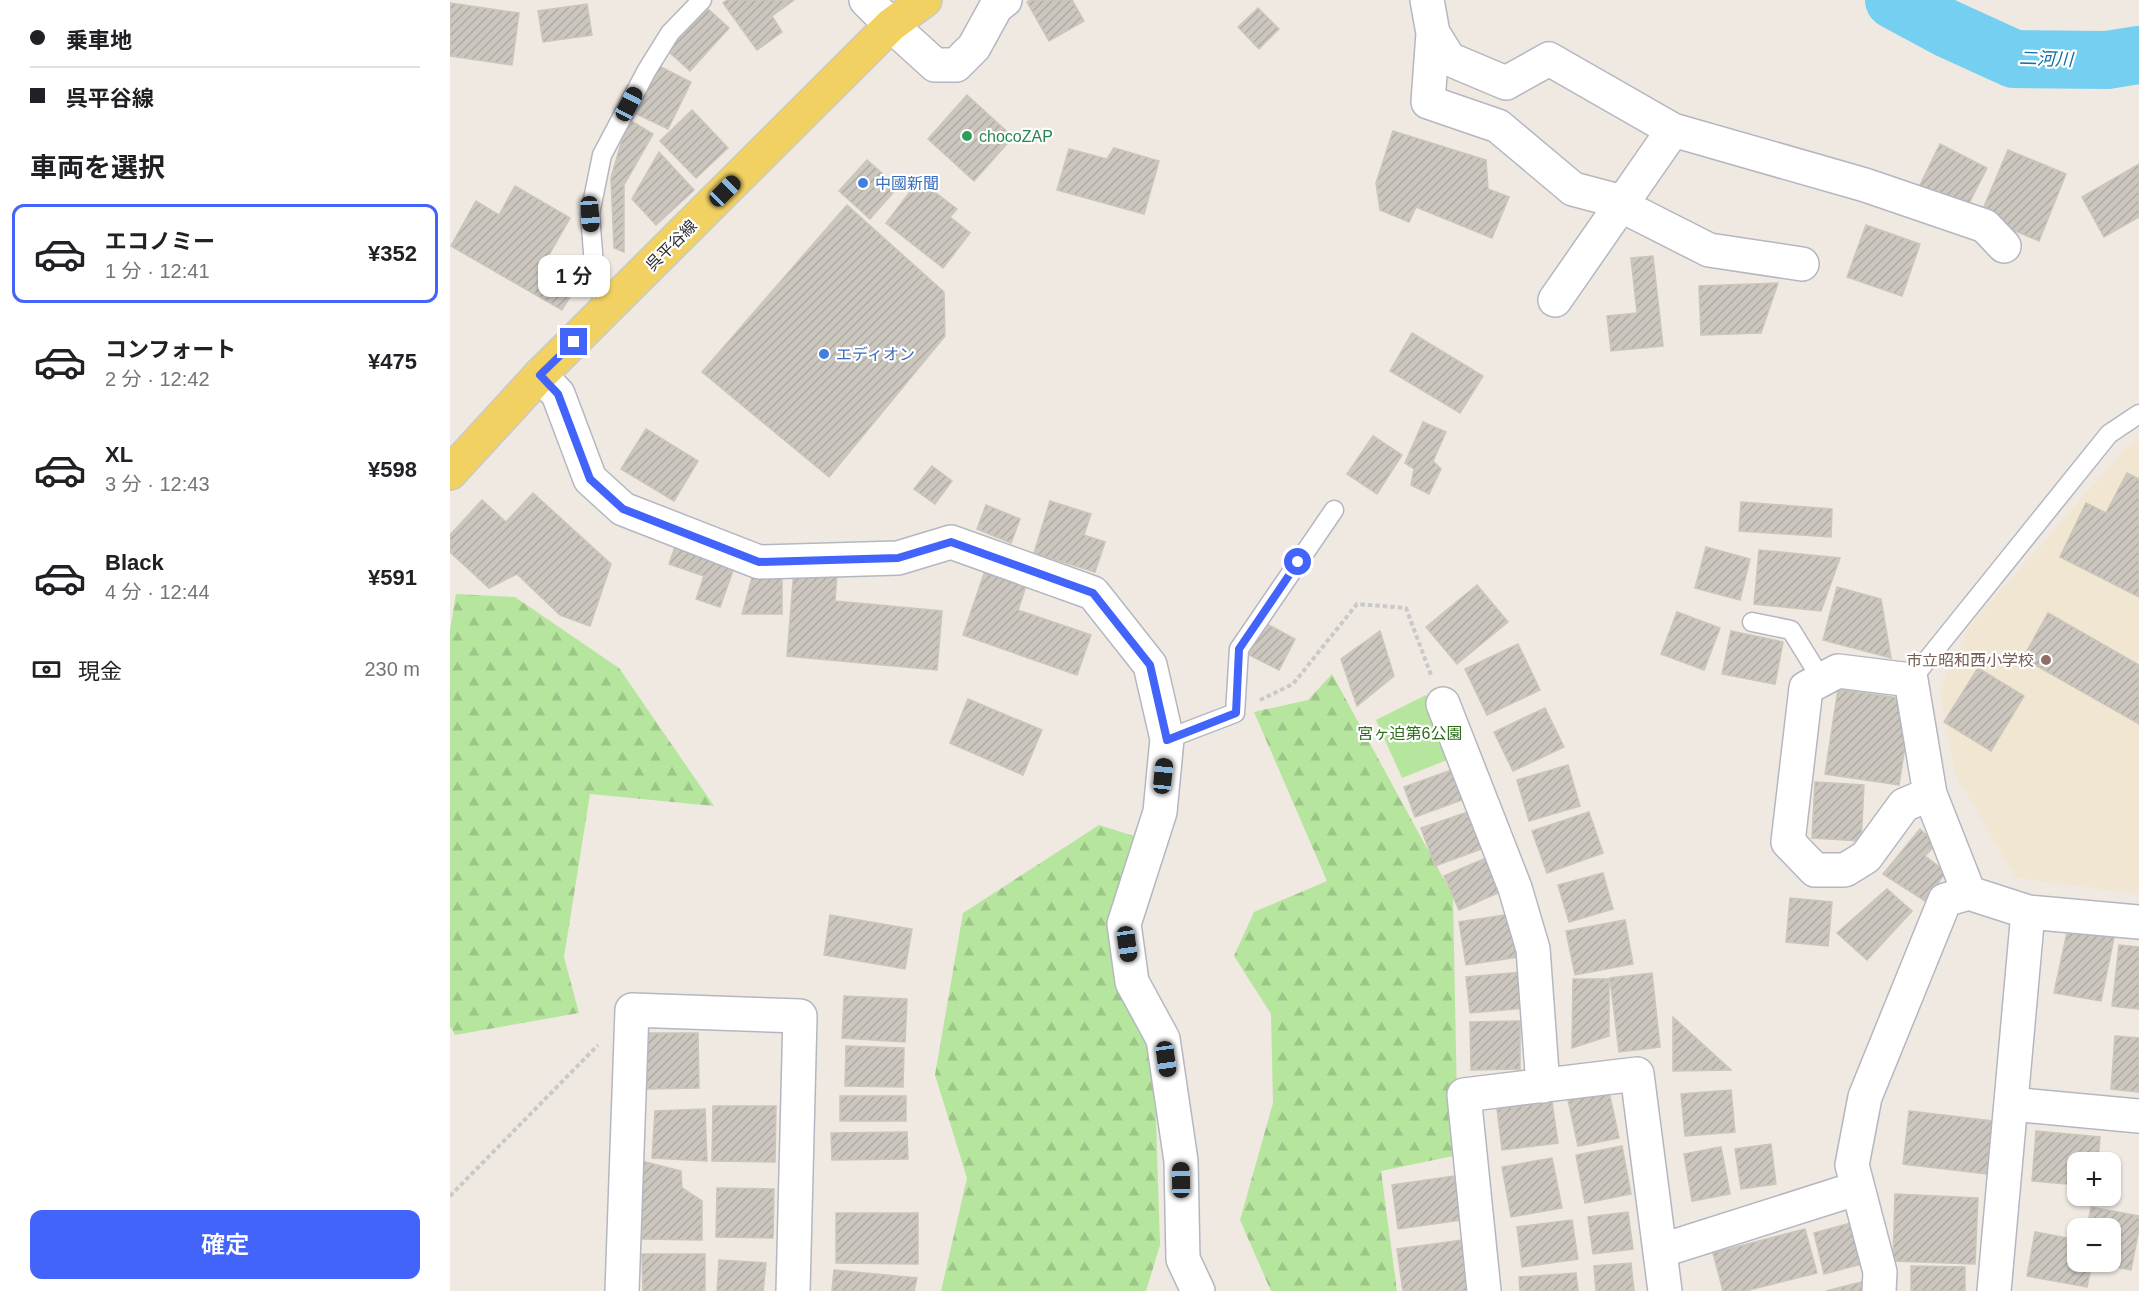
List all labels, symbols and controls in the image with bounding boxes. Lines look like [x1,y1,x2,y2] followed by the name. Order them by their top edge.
[66,28,132,53] text: 乗車地
[2019,48,2075,70] water label: 二河川
[613,84,645,124] car
[66,86,154,111] text: 呉平谷線
[979,128,1053,145] place label: chocoZAP
[960,129,974,143] marker: chocoZAP
[30,153,165,183] text: 車両を選択
[706,172,744,210] car
[875,175,939,192] place label: 中國新聞
[856,176,870,190] marker: 中國新聞
[580,195,600,233] car
[643,217,700,274] street label: 呉平谷線
[33,227,87,281] icon: car
[105,229,215,254] text: エコノミー
[368,241,417,266] text: ¥352
[538,255,610,297] callout: 1 分
[105,260,210,282] text: 1 分 · 12:41
[556,265,592,287] text: 1 分
[560,328,587,355] route end
[33,335,87,389] icon: car
[105,337,236,362] text: コンフォート
[836,346,915,363] place label: エディオン
[817,347,831,361] marker: エディオン
[368,349,417,374] text: ¥475
[105,368,210,390] text: 2 分 · 12:42
[105,442,133,467] text: XL
[33,443,87,497] icon: car
[368,457,417,482] text: ¥598
[105,473,210,495] text: 3 分 · 12:43
[1284,548,1311,575] route start
[105,550,164,575] text: Black
[33,551,87,605] icon: car
[368,565,417,590] text: ¥591
[105,581,210,603] text: 4 分 · 12:44
[1906,652,2034,669] place label: 市立昭和西小学校
[30,653,63,686] icon: cash
[2039,653,2053,667] marker: 市立昭和西小学校
[364,658,420,680] text: 230 m
[78,659,122,684] text: 現金
[1358,725,1462,742] park label: 宮ヶ迫第6公園
[1152,757,1174,795] car
[1116,925,1138,963] car
[1155,1040,1177,1078] car
[2067,1152,2121,1272] map controls
[2067,1152,2121,1206] button: +
[1172,1162,1190,1198] car
[30,1210,420,1279] button: 確定
[2067,1218,2121,1272] button: −

